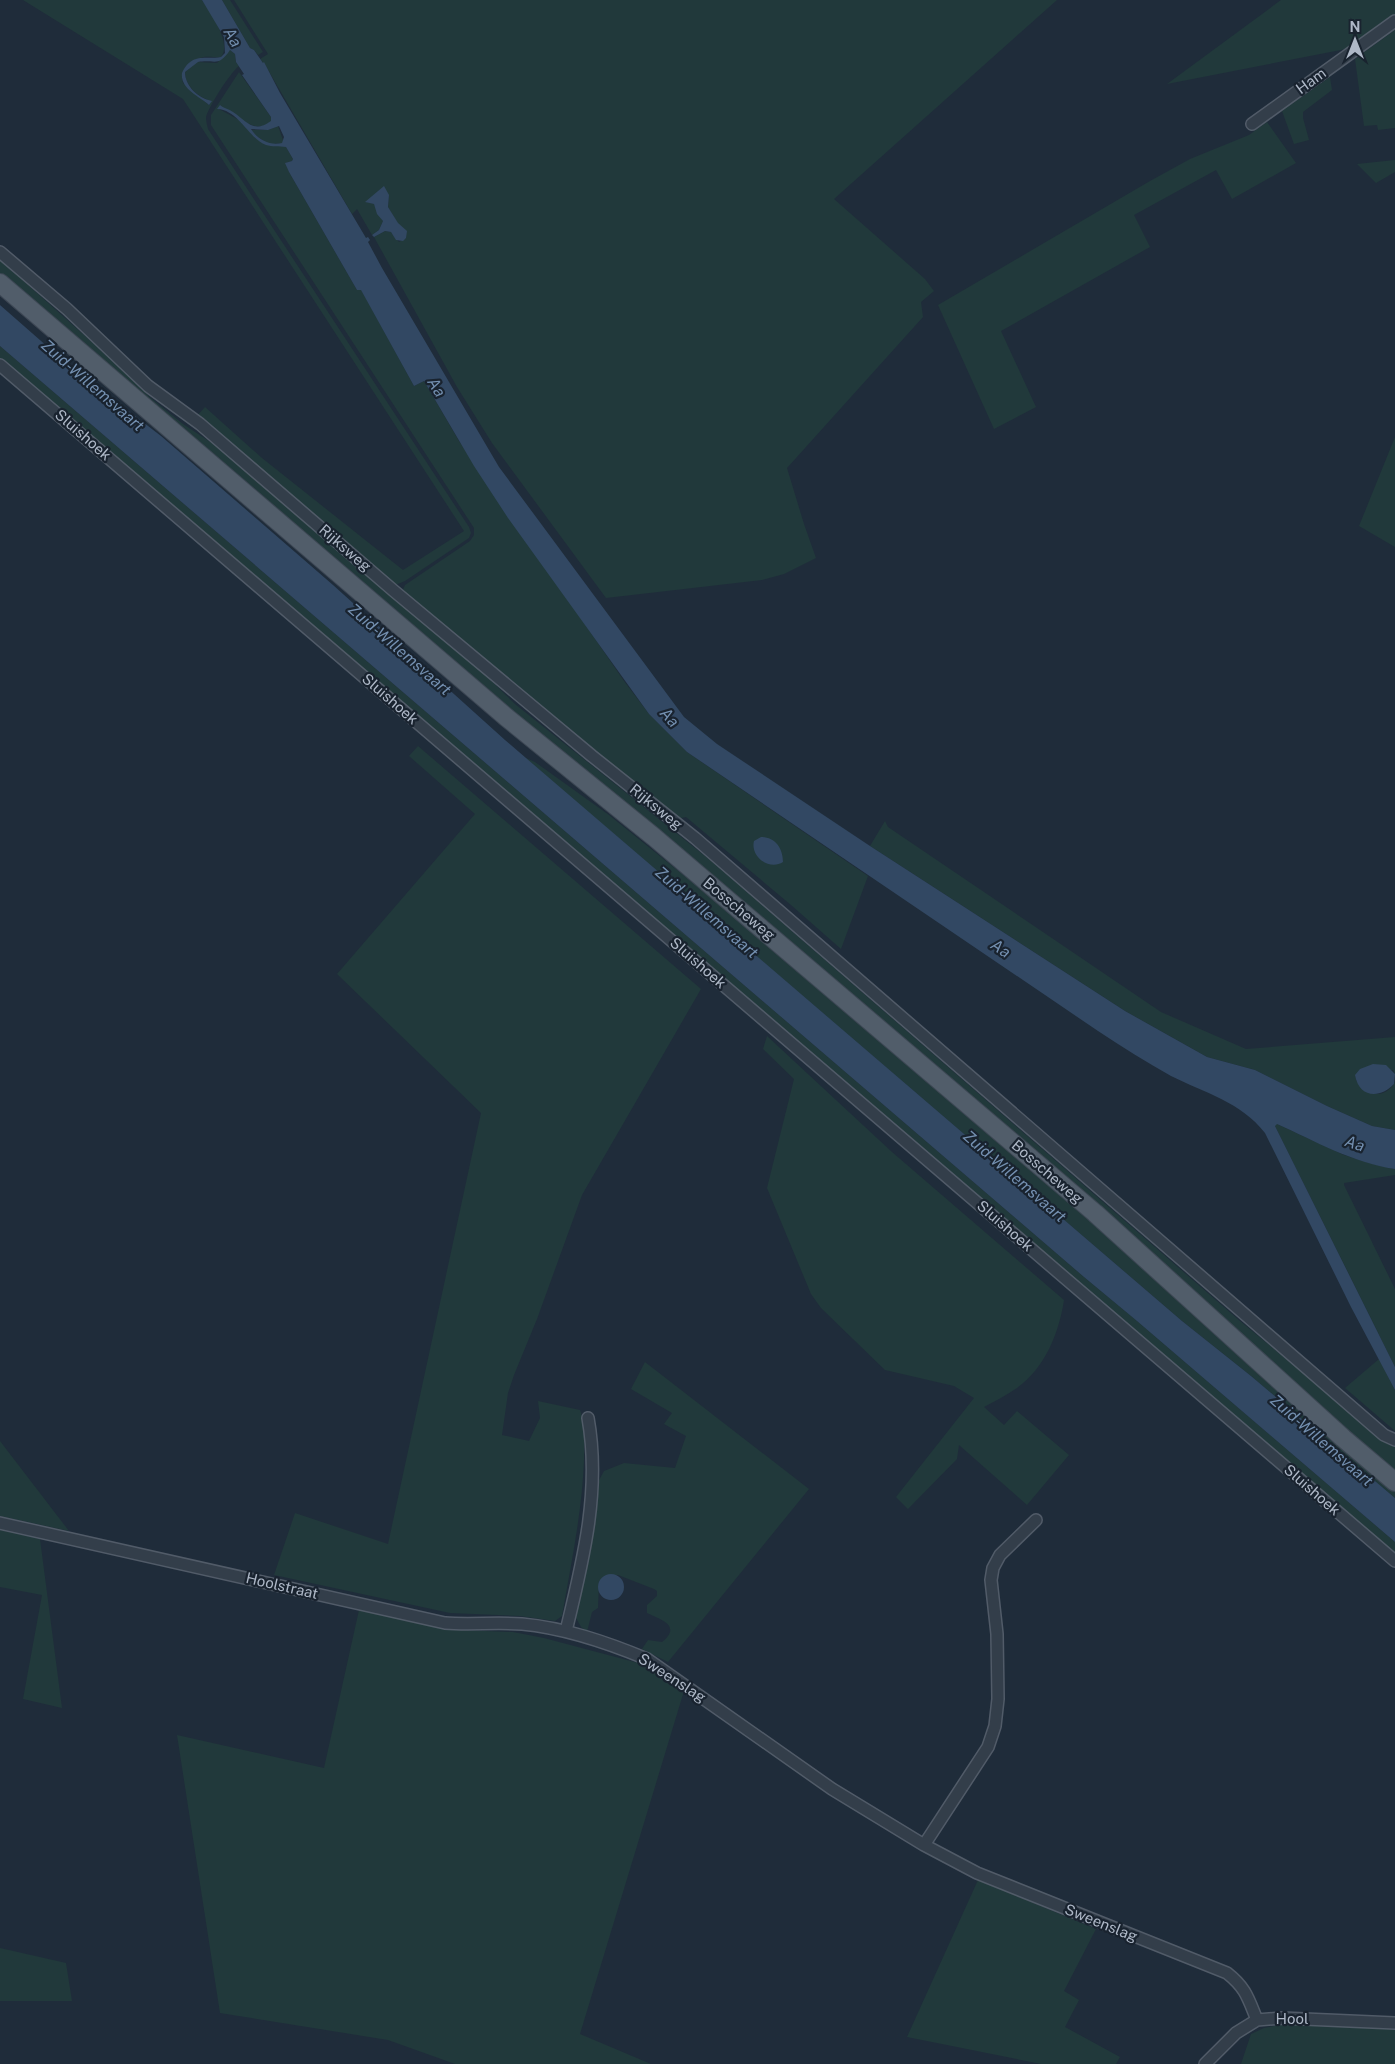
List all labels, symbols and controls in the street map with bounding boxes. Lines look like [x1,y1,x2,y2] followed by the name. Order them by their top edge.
[1330,15,1380,65] north arrow
[1350,19,1360,35] text: N
[219,24,246,50] water label: Aa
[1292,64,1329,97] street label: Ham
[37,336,148,435] water label: Zuid-Willemsvaart
[423,374,450,400] water label: Aa
[52,406,115,464] street label: Sluishoek
[316,521,375,575] street label: Rijksweg
[344,600,455,699] water label: Zuid-Willemsvaart
[359,670,422,728] street label: Sluishoek
[656,704,683,731] water label: Aa
[627,780,686,833] street label: Rijksweg
[651,863,762,962] water label: Zuid-Willemsvaart
[700,874,779,943] street label: Bosscheweg
[667,934,730,992] street label: Sluishoek
[987,935,1014,962] water label: Aa
[959,1127,1070,1226] water label: Zuid-Willemsvaart
[1343,1131,1367,1156] water label: Aa
[1008,1136,1086,1207] street label: Bosscheweg
[974,1197,1037,1255] street label: Sluishoek
[1266,1391,1377,1490] water label: Zuid-Willemsvaart
[1281,1461,1344,1519] street label: Sluishoek
[244,1569,320,1602] street label: Hoolstraat
[635,1649,709,1706] street label: Sweenslag
[1062,1900,1140,1945] street label: Sweenslag
[1276,2010,1308,2027] street label: Hool

